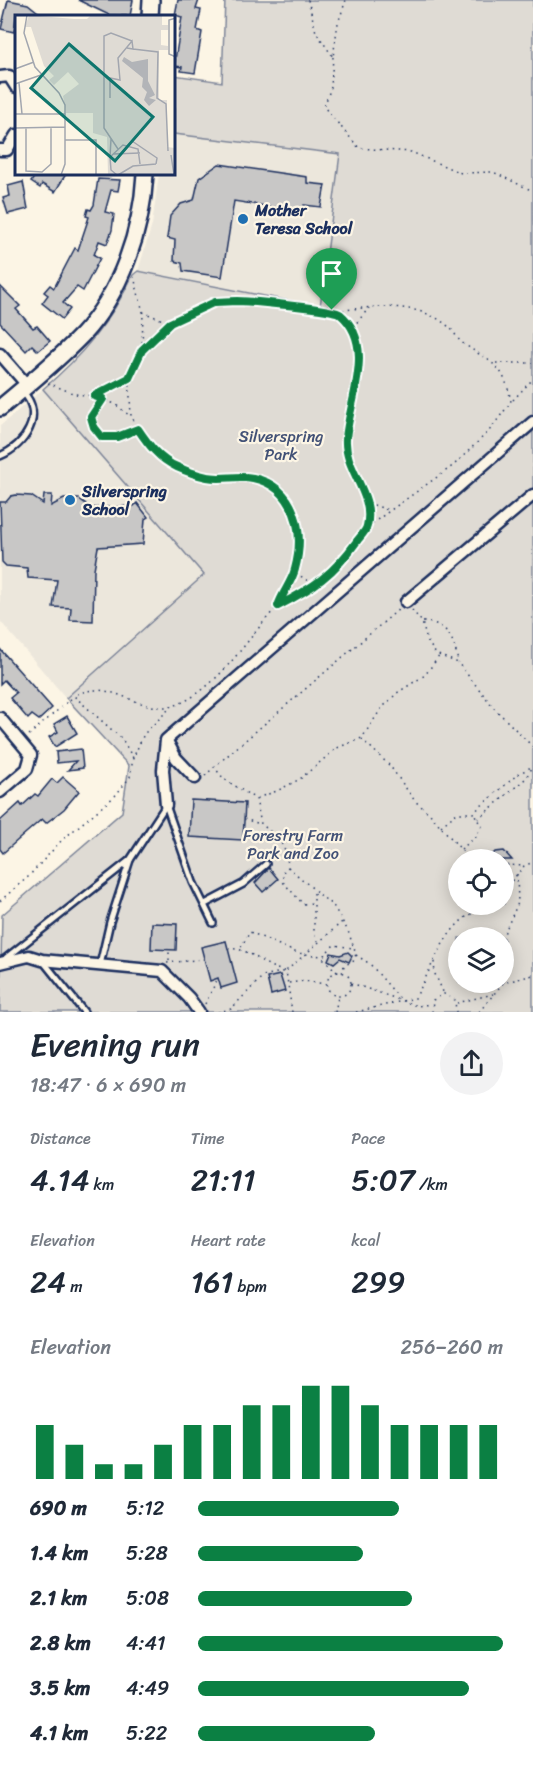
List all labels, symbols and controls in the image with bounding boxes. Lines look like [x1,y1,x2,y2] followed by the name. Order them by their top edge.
[15,15,176,176] inset map
[254,196,354,243] place label: Mother Teresa School
[236,212,250,226] marker: Mother Teresa School
[306,248,357,310] pin
[315,257,348,290] icon: arrive
[239,422,323,469] park label: Silverspring Park
[81,477,168,524] place label: Silverspring School
[63,493,77,507] marker: Silverspring School
[243,821,343,868] park label: Forestry Farm Park and Zoo
[448,849,514,993] map controls
[448,849,514,915] button: locate
[448,927,514,993] button: layers
[30,1016,200,1074] text: Evening run
[440,1032,503,1095] button: share
[30,1068,186,1103] text: 18:47 · 6 × 690 m
[30,1124,91,1153] text: Distance
[191,1124,224,1153] text: Time
[351,1124,385,1153] text: Pace
[30,1153,89,1207] text: 4.14
[191,1153,256,1207] text: 21:11
[351,1153,415,1207] text: 5:07
[89,1170,114,1199] text: km
[415,1170,448,1199] text: /km
[30,1226,95,1255] text: Elevation
[191,1226,266,1255] text: Heart rate
[351,1226,380,1255] text: kcal
[30,1255,66,1309] text: 24
[191,1255,233,1309] text: 161
[351,1255,405,1309] text: 299
[66,1272,83,1301] text: m
[233,1272,267,1301] text: bpm
[30,1330,111,1365] text: Elevation
[400,1330,503,1365] text: 256–260 m
[30,1491,87,1526] text: 690 m
[126,1491,164,1526] text: 5:12
[30,1536,88,1571] text: 1.4 km
[126,1536,168,1571] text: 5:28
[30,1581,87,1616] text: 2.1 km
[126,1581,169,1616] text: 5:08
[30,1626,91,1661] text: 2.8 km
[126,1626,166,1661] text: 4:41
[30,1671,90,1706] text: 3.5 km
[126,1671,169,1706] text: 4:49
[30,1716,88,1751] text: 4.1 km
[126,1716,167,1751] text: 5:22

